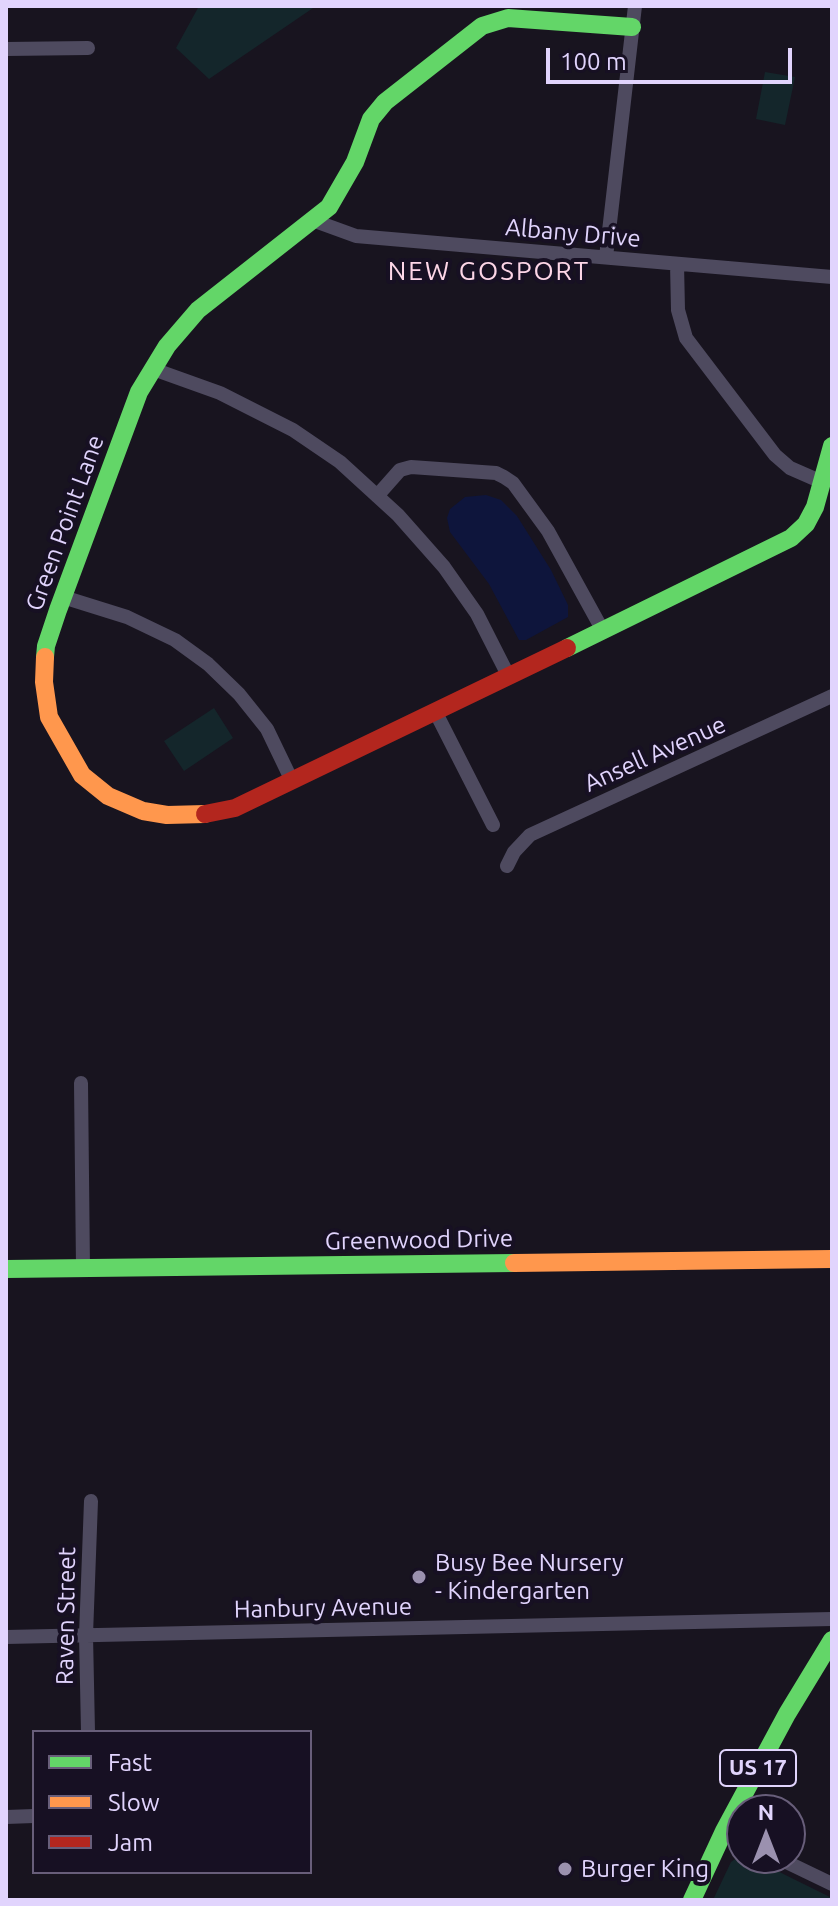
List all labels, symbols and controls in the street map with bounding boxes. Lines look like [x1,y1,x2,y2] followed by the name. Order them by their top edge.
[550,32,796,82] scale bar
[560,48,627,75] text: 100 m
[504,213,642,253] street label: Albany Drive
[388,255,590,287] district label: NEW GOSPORT
[20,431,110,615] street label: Green Point Lane
[580,710,730,798] street label: Ansell Avenue
[325,1224,513,1256] street label: Greenwood Drive
[50,1547,82,1685] street label: Raven Street
[435,1549,623,1605] place label: Busy Bee Nursery - Kindergarten
[410,1568,428,1586] marker: Busy Bee Nursery - Kindergarten
[234,1592,412,1624] street label: Hanbury Avenue
[32,1730,312,1874] legend
[108,1749,152,1776] text: Fast
[720,1750,796,1786] road number: US 17
[108,1789,160,1816] text: Slow
[726,1794,806,1874] north arrow
[758,1799,774,1824] text: N
[108,1829,153,1856] text: Jam
[581,1855,709,1883] place label: Burger King
[556,1860,574,1878] marker: Burger King

